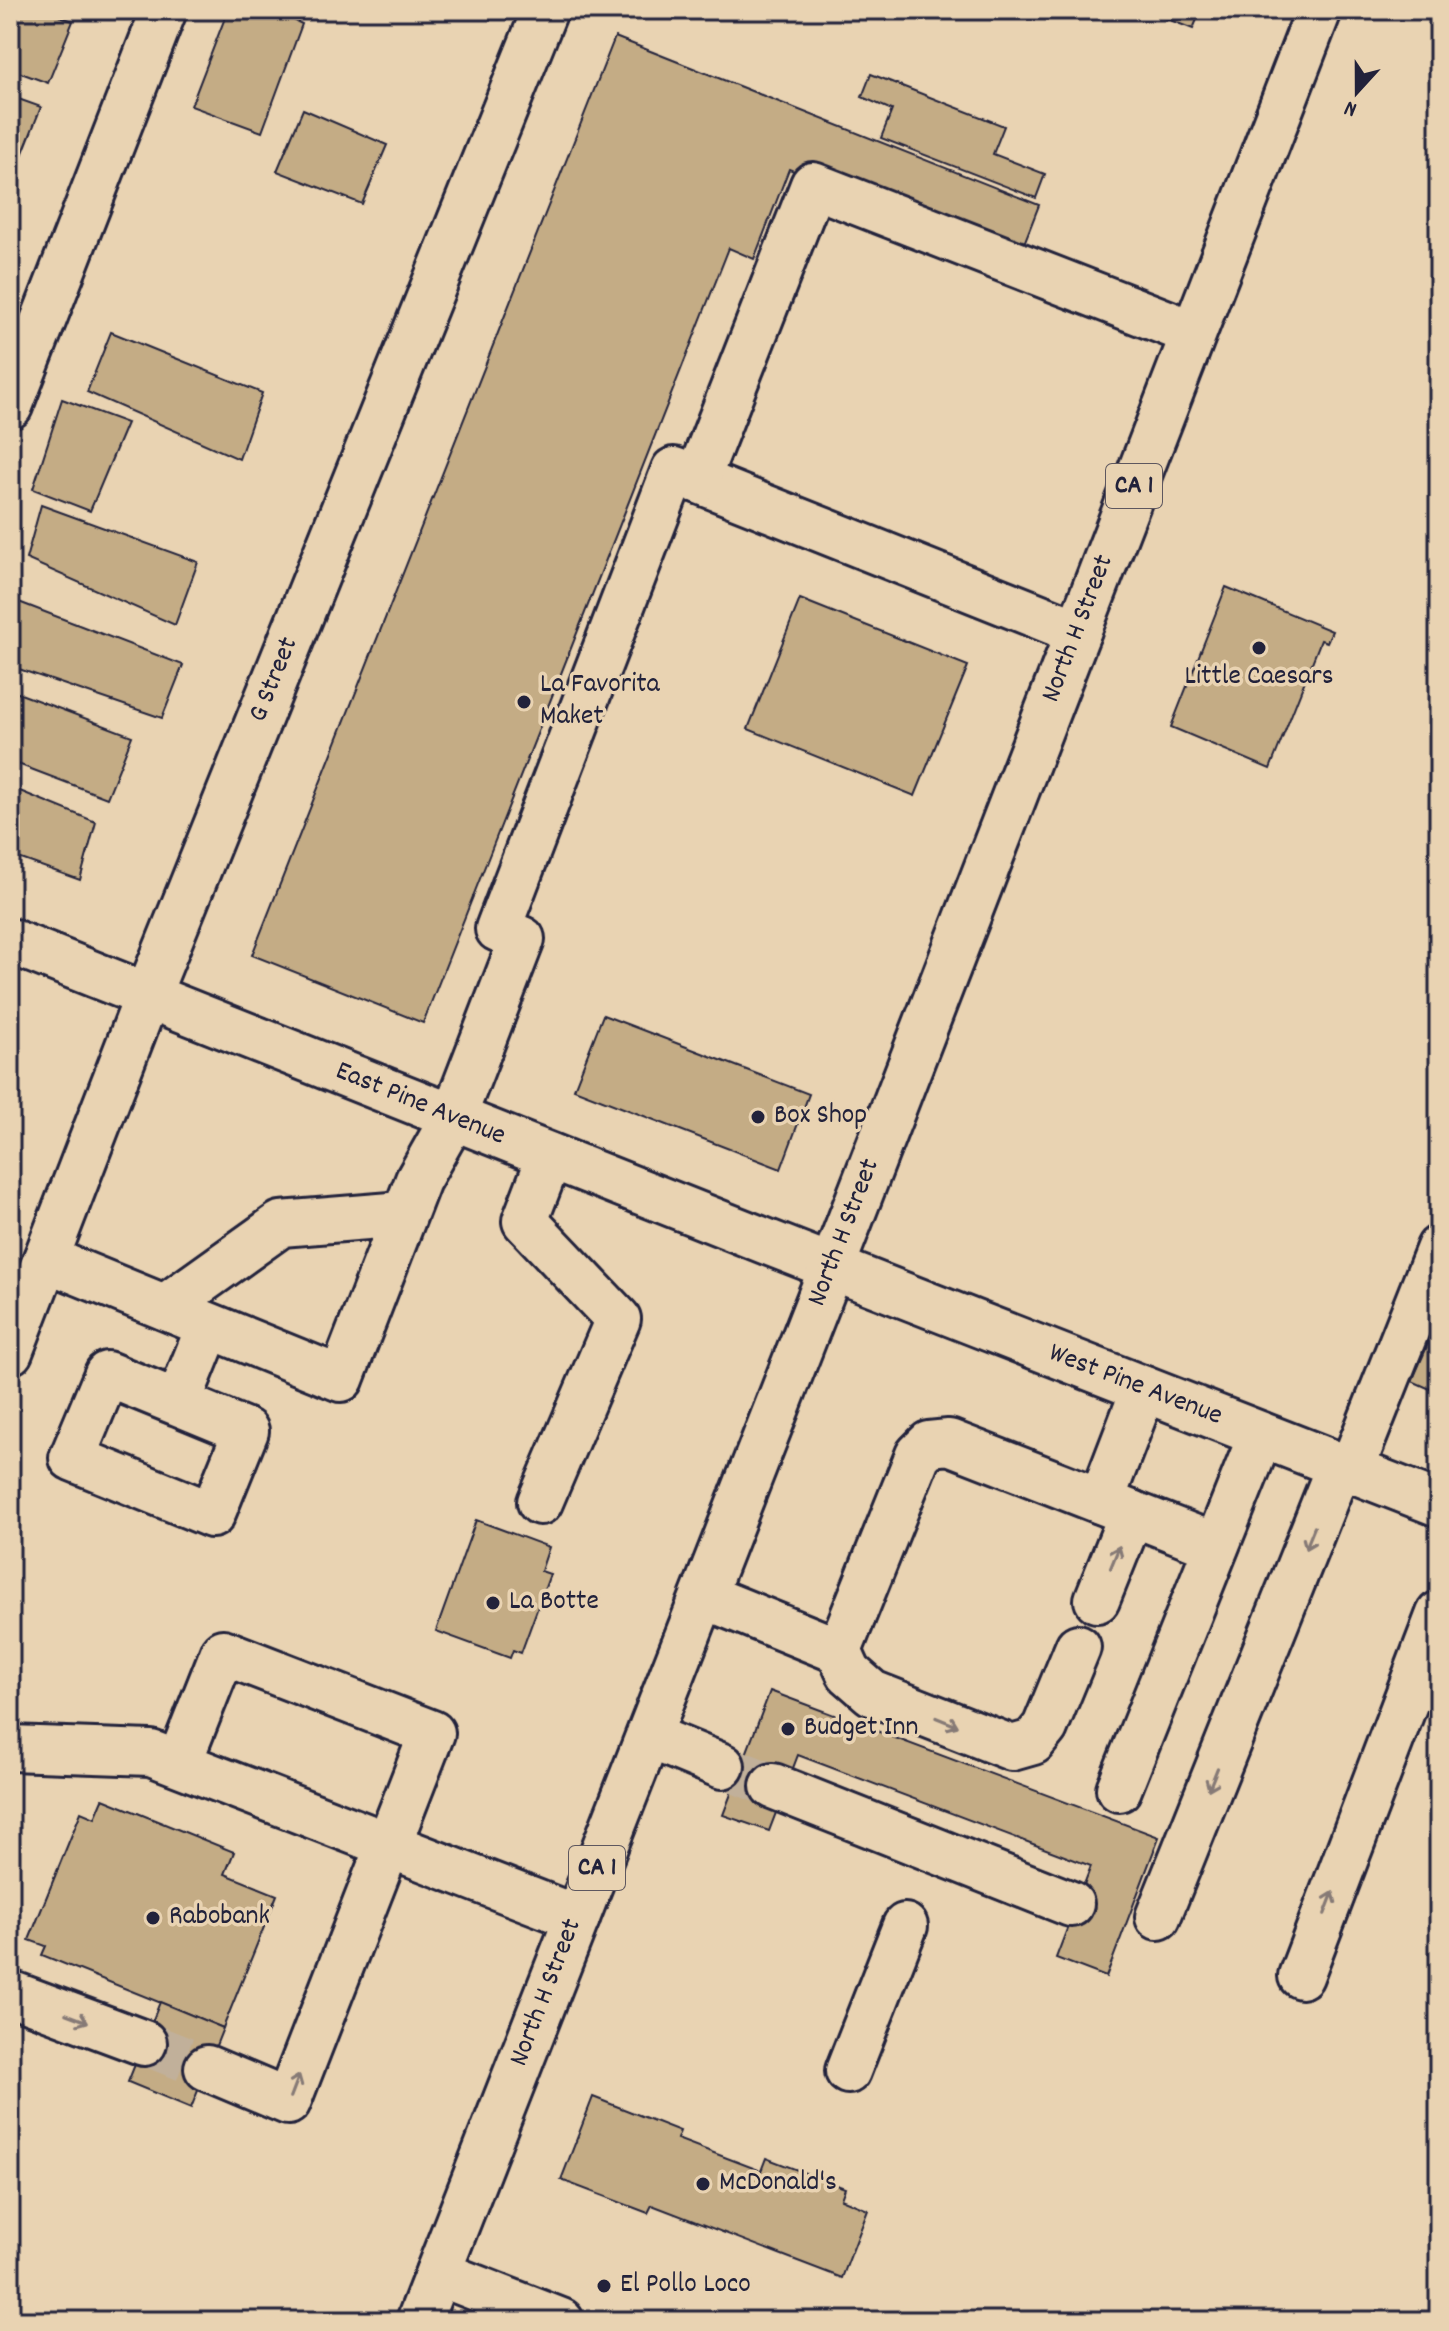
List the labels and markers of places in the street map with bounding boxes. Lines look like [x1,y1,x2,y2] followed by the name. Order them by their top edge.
[1250,639,1268,657] marker: Little Caesars
[1184,658,1334,698] place label: Little Caesars
[540,666,661,738] place label: La Favorita Maket
[515,693,533,711] marker: La Favorita Maket
[774,1097,867,1137] place label: Box Shop
[749,1108,767,1126] marker: Box Shop
[509,1583,599,1623] place label: La Botte
[484,1594,502,1612] marker: La Botte
[804,1709,918,1749] place label: Budget Inn
[779,1720,797,1738] marker: Budget Inn
[169,1898,270,1938] place label: Rabobank
[144,1909,162,1927] marker: Rabobank
[719,2164,837,2204] place label: McDonald's
[694,2175,712,2193] marker: McDonald's
[620,2266,751,2306] place label: El Pollo Loco
[595,2277,613,2295] marker: El Pollo Loco

